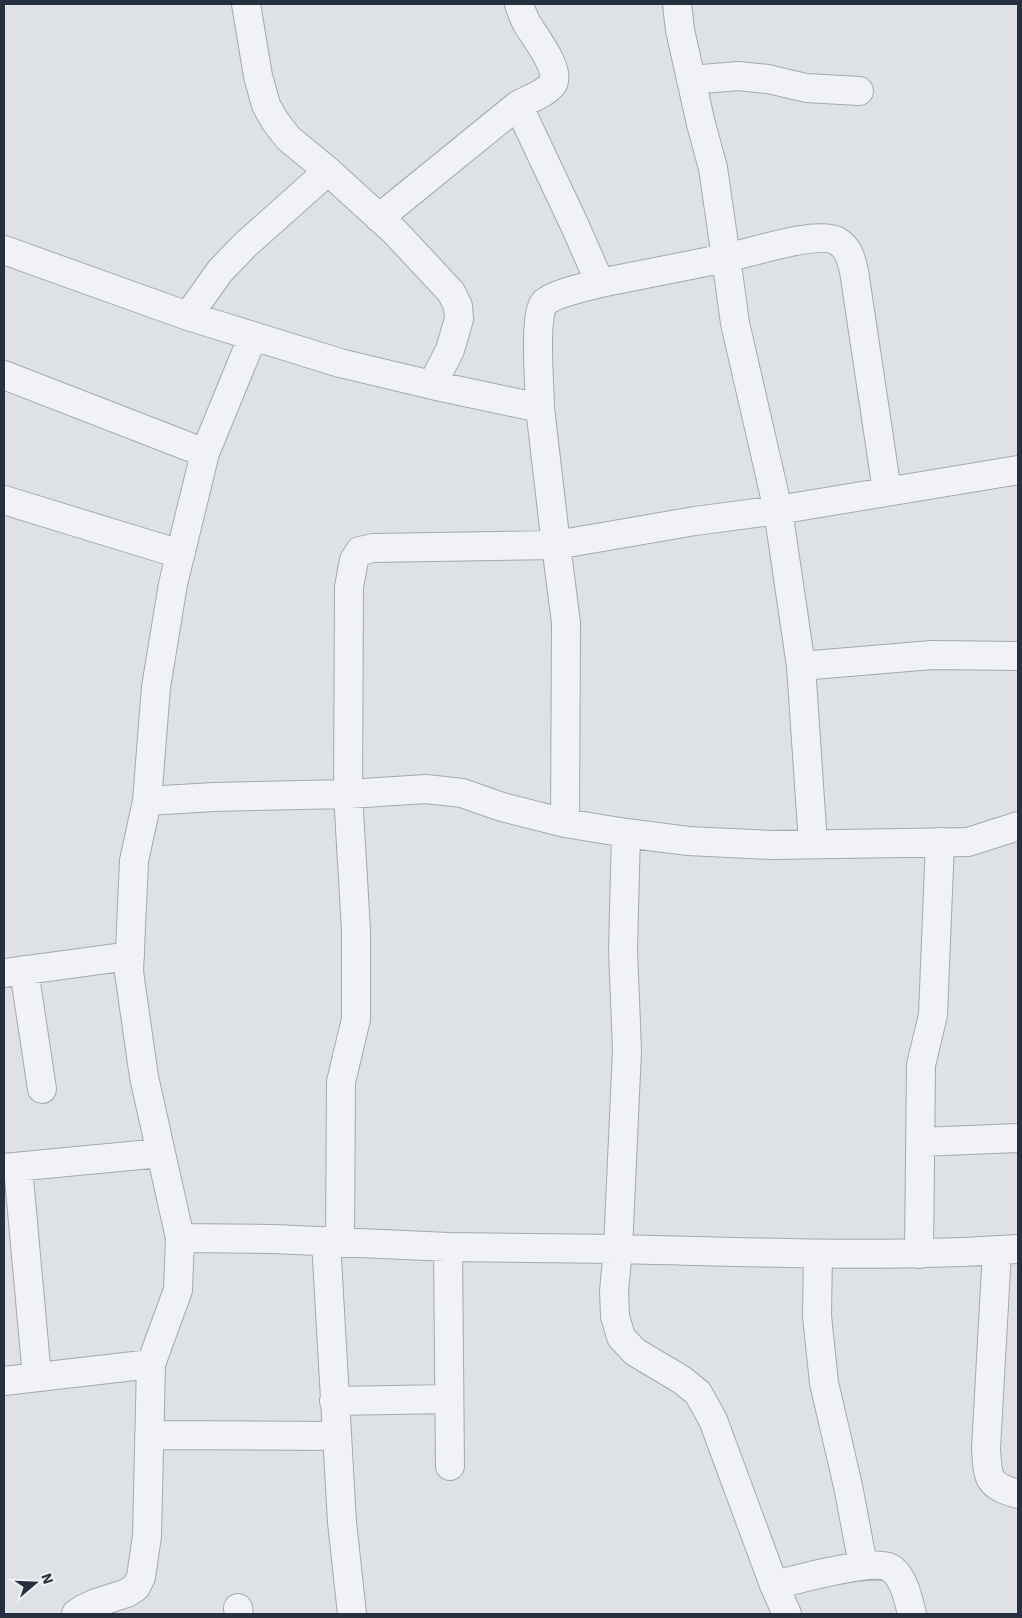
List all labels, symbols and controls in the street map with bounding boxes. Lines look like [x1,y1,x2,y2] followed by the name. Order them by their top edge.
[10,1558,60,1608] north arrow
[37,1571,57,1586] text: N

